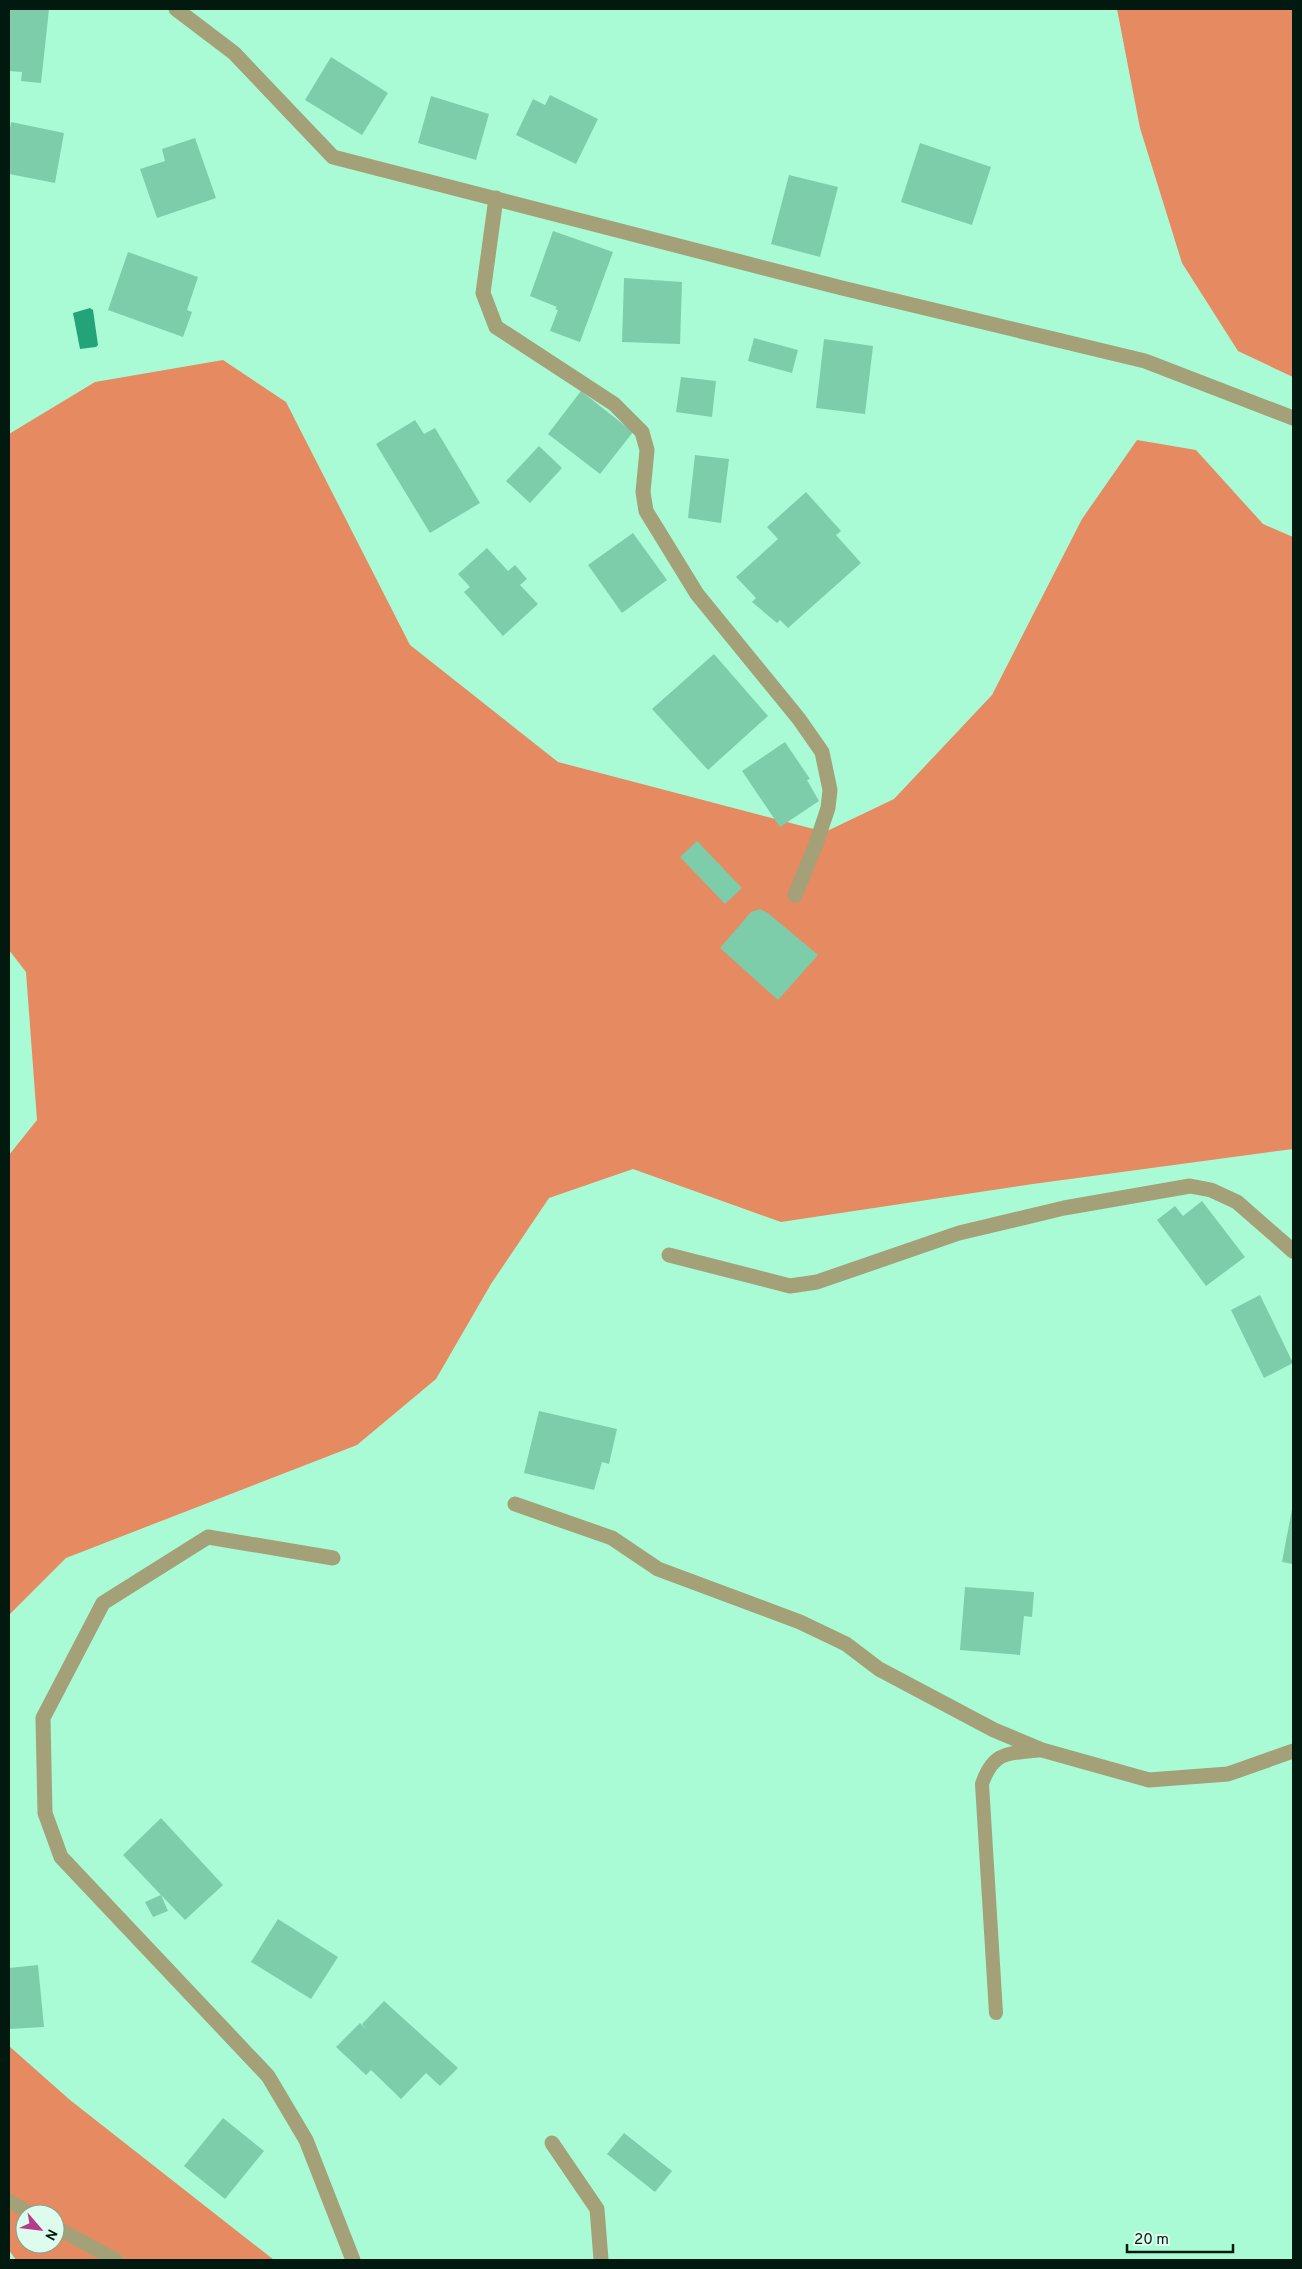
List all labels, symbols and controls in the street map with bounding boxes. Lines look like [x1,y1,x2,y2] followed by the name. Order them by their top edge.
[15,2204,65,2254] north arrow
[1127,2222,1233,2254] scale bar
[40,2226,60,2243] text: N
[1134,2231,1169,2250] text: 20 m

